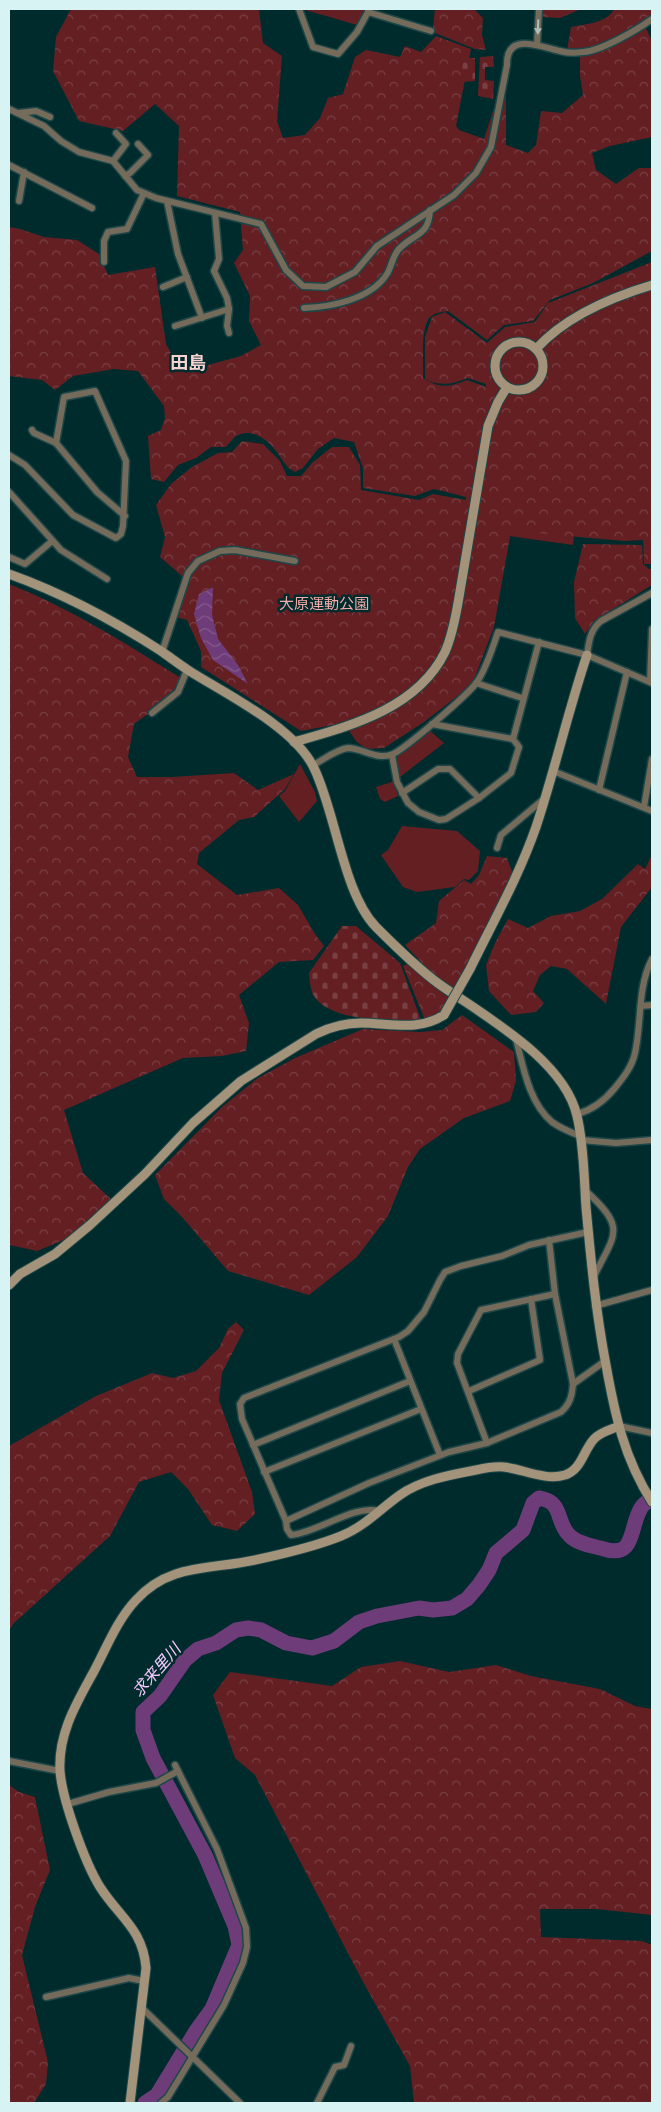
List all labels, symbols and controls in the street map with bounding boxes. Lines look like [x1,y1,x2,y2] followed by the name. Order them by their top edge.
[534,19,542,35] one-way arrow
[170,352,206,373] district label: 田島
[279,595,369,612] park label: 大原運動公園
[128,1638,185,1700] water label: 求来里川

